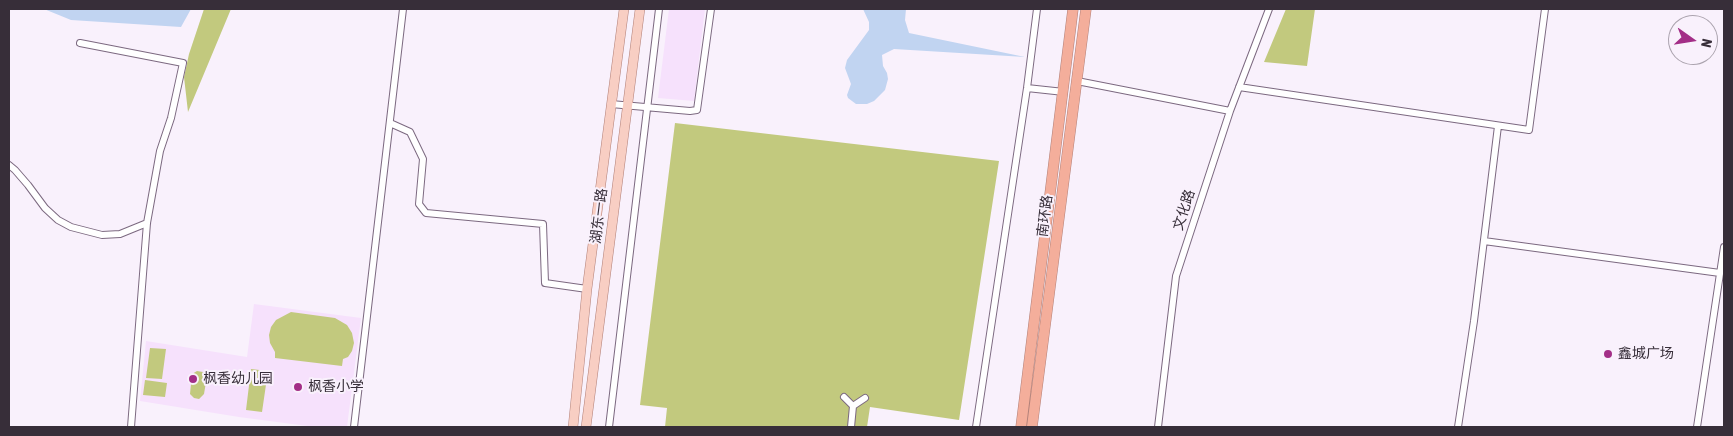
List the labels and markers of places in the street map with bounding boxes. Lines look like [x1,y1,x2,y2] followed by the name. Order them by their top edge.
[1618,346,1674,362] place label: 鑫城广场
[1602,348,1614,360] marker: 鑫城广场
[203,371,273,387] place label: 枫香幼儿园
[187,373,199,385] marker: 枫香幼儿园
[308,379,364,395] place label: 枫香小学
[292,381,304,393] marker: 枫香小学

